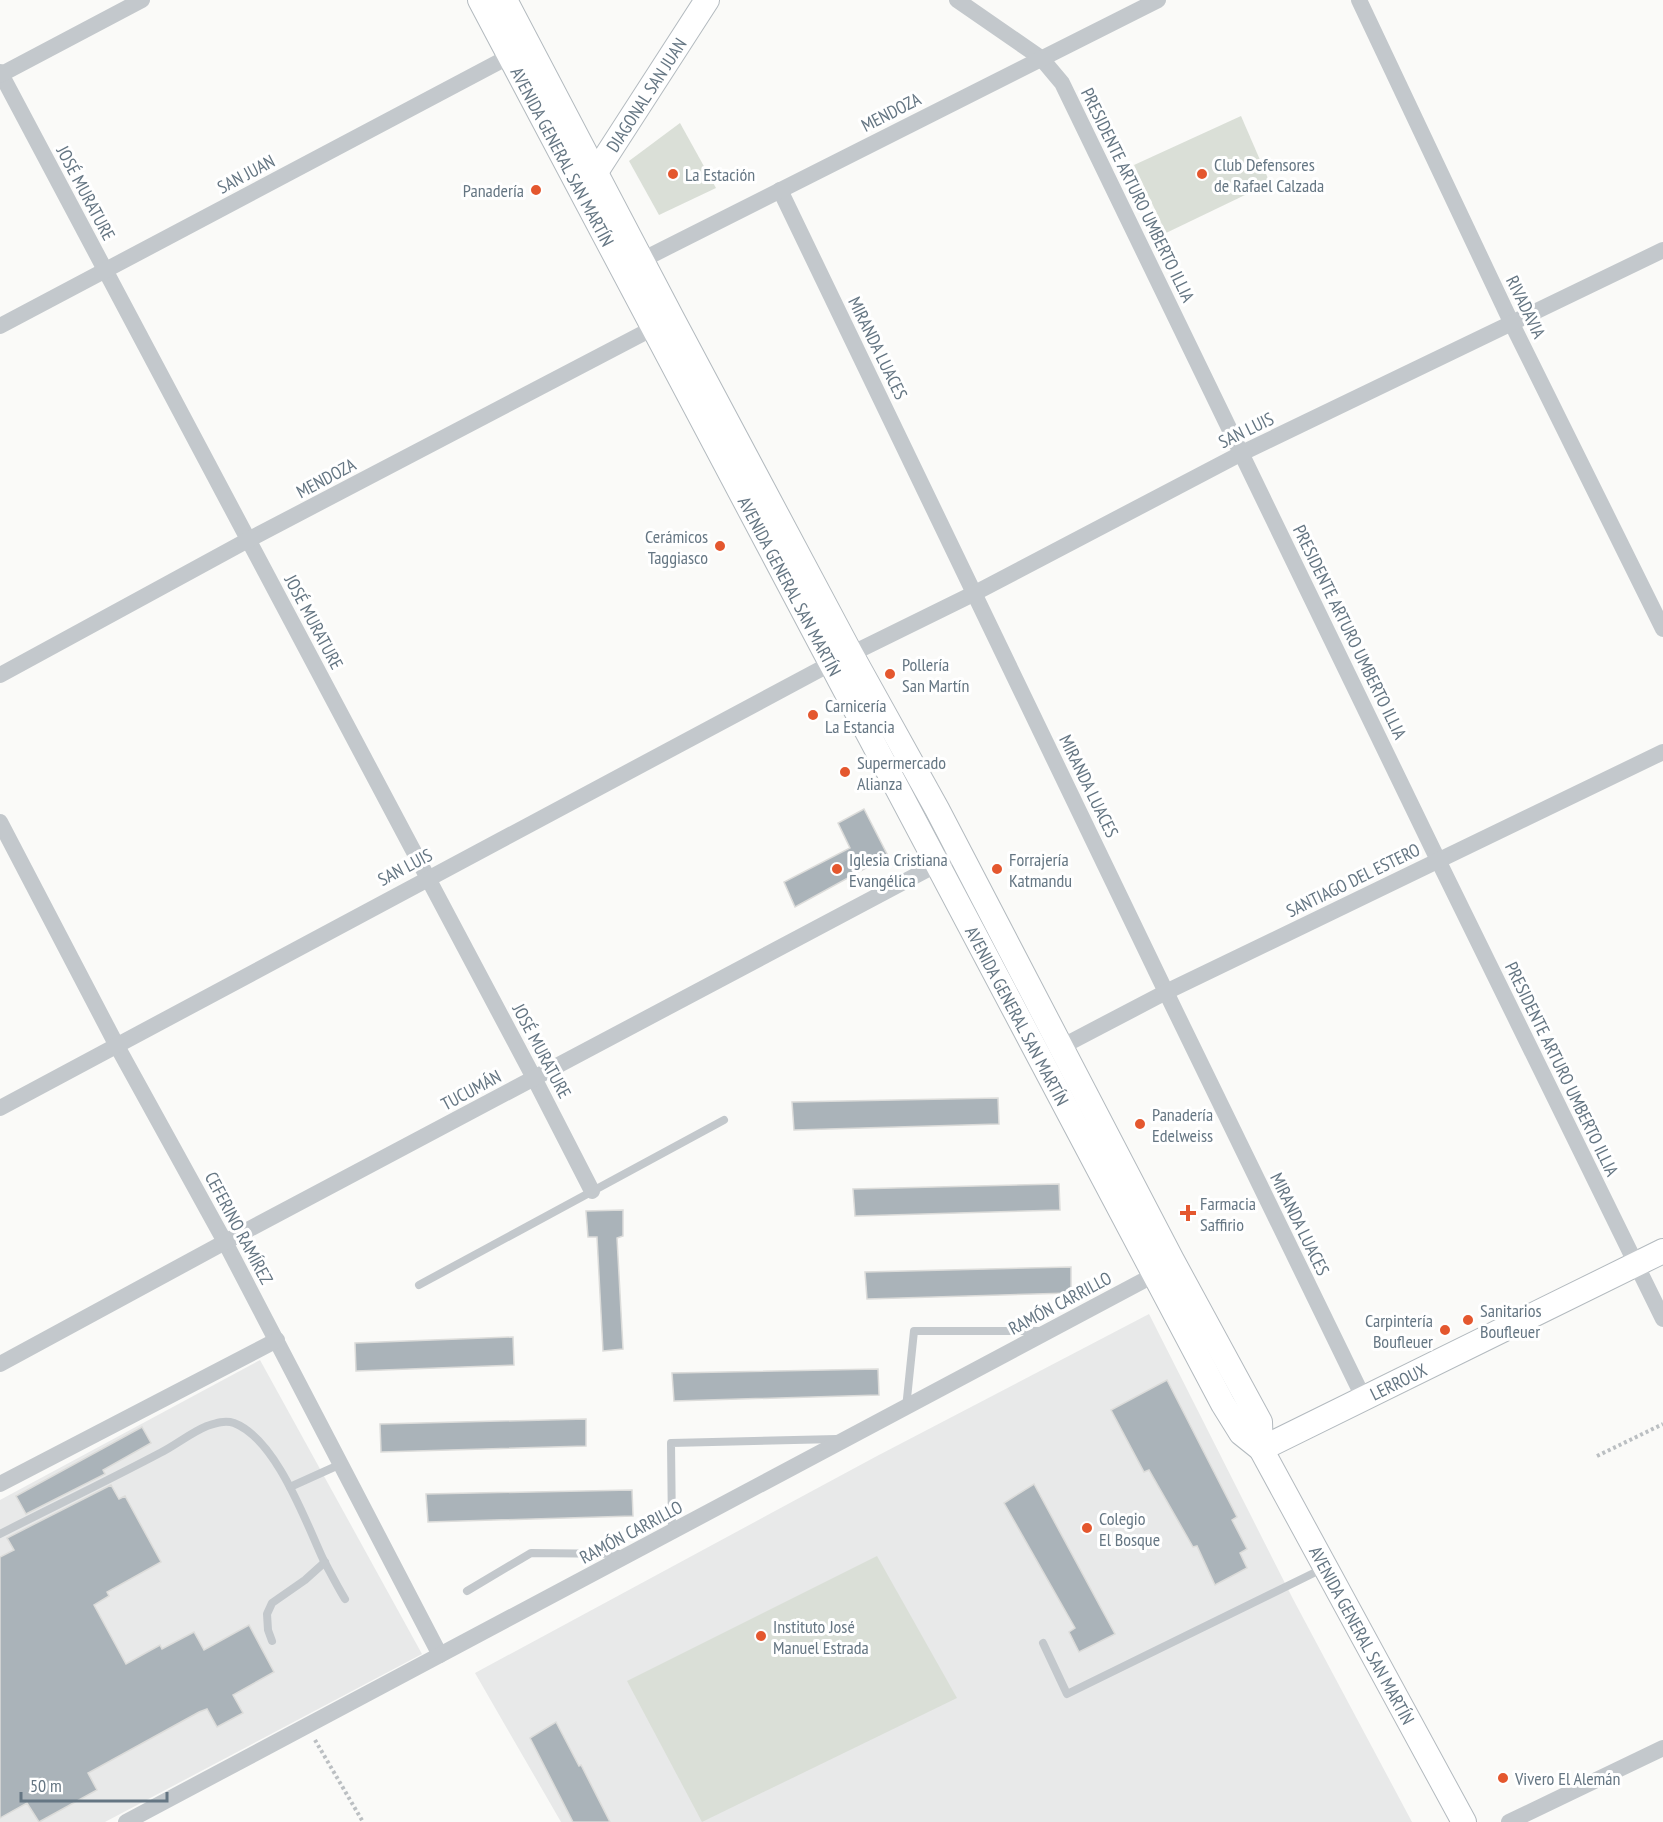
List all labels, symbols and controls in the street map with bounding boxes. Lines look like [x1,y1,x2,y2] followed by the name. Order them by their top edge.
[601,33,691,156] street label: DIAGONAL SAN JUAN
[506,63,620,250] street label: AVENIDA GENERAL SAN MARTÍN
[1076,84,1200,306] street label: PRESIDENTE ARTURO UMBERTO ILLIA
[857,87,925,137] street label: MENDOZA
[51,141,121,244] street label: JOSÉ MURATURE
[213,149,279,199] street label: SAN JUAN
[1214,153,1324,197] place label: Club Defensores de Rafael Calzada
[685,163,755,186] place label: La Estación
[666,167,680,181] marker: La Estación
[1195,167,1209,181] marker: Club Defensores de Rafael Calzada
[463,179,524,202] place label: Panadería
[529,183,543,197] marker: Panadería
[1501,272,1551,343] street label: RIVADAVIA
[843,293,913,403] street label: MIRANDA LUACES
[1215,407,1278,453] street label: SAN LUIS
[292,453,360,503] street label: MENDOZA
[733,492,847,680] street label: AVENIDA GENERAL SAN MARTÍN
[1288,521,1412,743] street label: PRESIDENTE ARTURO UMBERTO ILLIA
[645,525,708,569] place label: Cerámicos Taggiasco
[713,539,727,553] marker: Cerámicos Taggiasco
[279,570,349,673] street label: JOSÉ MURATURE
[902,653,969,697] place label: Pollería San Martín
[883,667,897,681] marker: Pollería San Martín
[825,694,895,738] place label: Carnicería La Estancia
[806,708,820,722] marker: Carnicería La Estancia
[1054,731,1124,841] street label: MIRANDA LUACES
[857,751,946,795] place label: Supermercado Alianza
[838,765,852,779] marker: Supermercado Alianza
[1282,838,1424,922] street label: SANTIAGO DEL ESTERO
[374,843,436,891] street label: SAN LUIS
[849,848,948,892] place label: Iglesia Cristiana Evangélica
[1009,848,1072,892] place label: Forrajería Katmandu
[830,862,844,876] marker: Iglesia Cristiana Evangélica
[990,862,1004,876] marker: Forrajería Katmandu
[961,922,1074,1109] street label: AVENIDA GENERAL SAN MARTÍN
[1500,958,1624,1180] street label: PRESIDENTE ARTURO UMBERTO ILLIA
[507,999,577,1102] street label: JOSÉ MURATURE
[437,1065,505,1115] street label: TUCUMÁN
[1152,1103,1213,1147] place label: Panadería Edelweiss
[1133,1117,1147,1131] marker: Panadería Edelweiss
[200,1168,278,1288] street label: CEFERINO RAMÍREZ
[1265,1169,1335,1279] street label: MIRANDA LUACES
[1200,1192,1256,1236] place label: Farmacia Saffirio
[1181,1206,1195,1220] marker: Farmacia Saffirio
[1005,1266,1115,1340] street label: RAMÓN CARRILLO
[1480,1299,1542,1343] place label: Sanitarios Boufleuer
[1365,1309,1433,1353] place label: Carpintería Boufleuer
[1461,1313,1475,1327] marker: Sanitarios Boufleuer
[1438,1323,1452,1337] marker: Carpintería Boufleuer
[1366,1358,1430,1405] street label: LERROUX
[576,1495,686,1569] street label: RAMÓN CARRILLO
[1099,1507,1160,1551] place label: Colegio El Bosque
[1080,1521,1094,1535] marker: Colegio El Bosque
[1304,1542,1420,1728] street label: AVENIDA GENERAL SAN MARTÍN
[773,1615,869,1659] place label: Instituto José Manuel Estrada
[754,1629,768,1643] marker: Instituto José Manuel Estrada
[21,1765,166,1803] scale bar
[1514,1767,1620,1790] place label: Vivero El Alemán
[1496,1771,1510,1785] marker: Vivero El Alemán
[30,1774,62,1797] text: 50 m

